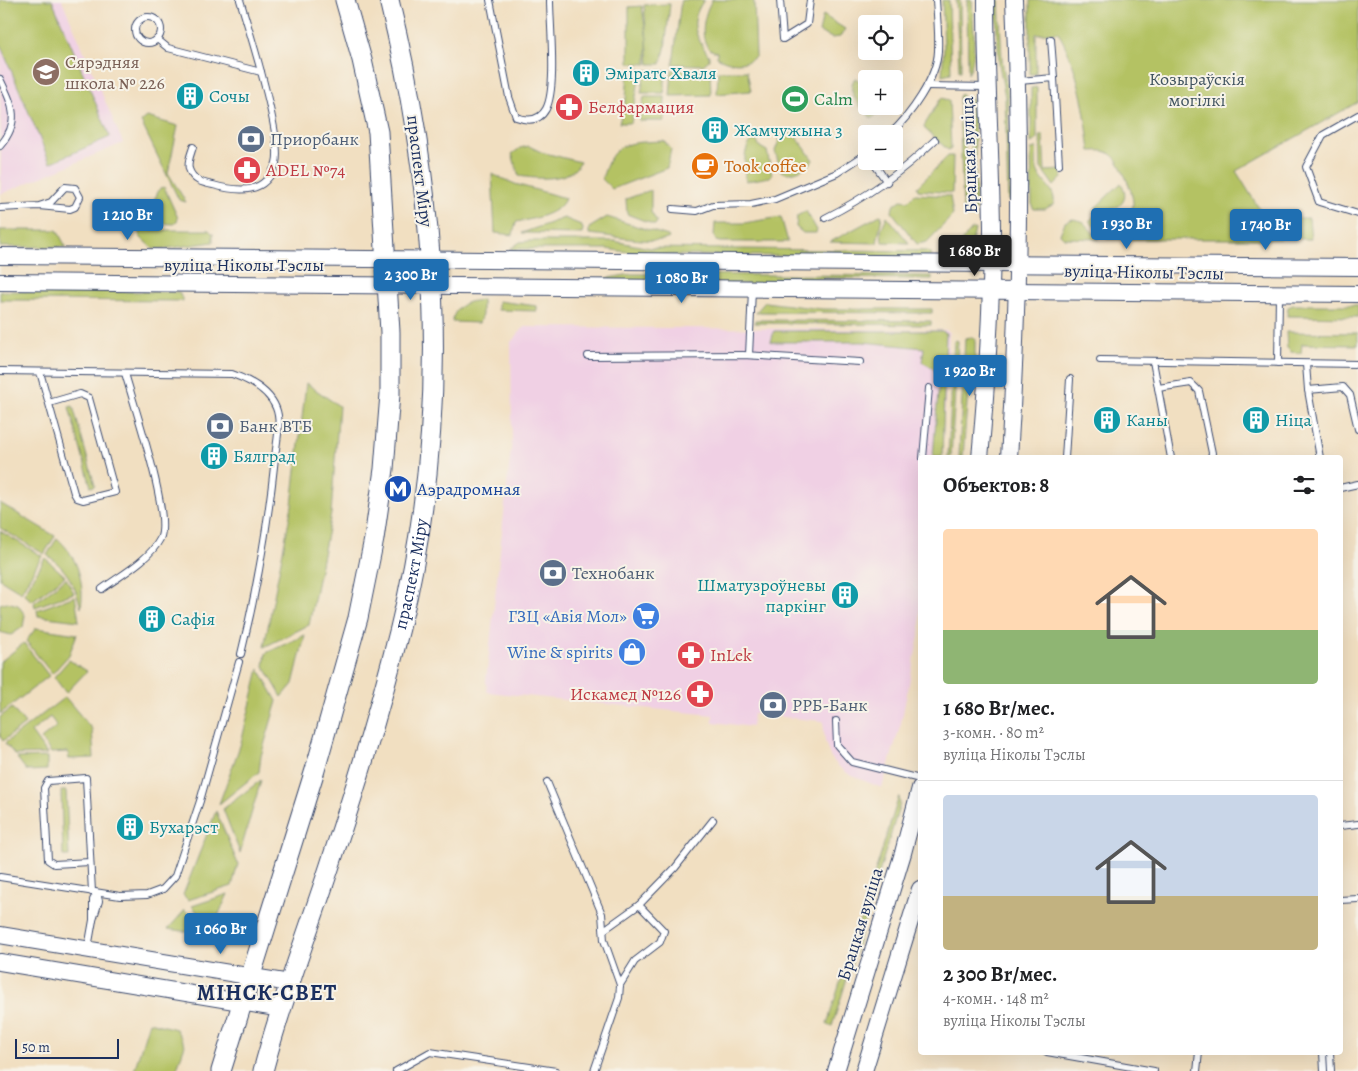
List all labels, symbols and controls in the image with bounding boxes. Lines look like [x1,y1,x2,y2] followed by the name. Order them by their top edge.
[858,15,903,170] map controls
[858,15,903,60] button: locate
[65,50,165,95] place label: Сярэдняя школа № 226
[31,57,61,87] school or university icon: Сярэдняя школа № 226
[571,58,601,88] building icon: Эміратс Хваля
[605,61,717,85] place label: Эміратс Хваля
[1149,67,1245,112] park label: Козыраўскія могілкі
[858,70,903,115] button: +
[175,81,205,111] building icon: Сочы
[209,84,250,108] place label: Сочы
[780,84,810,114] sports icon: Calm
[814,87,853,111] place label: Calm
[554,92,584,122] pharmacy icon: Белфармация
[588,95,694,119] place label: Белфармация
[955,95,983,214] street label: Брацкая вуліца
[401,114,439,229] street label: праспект Міру
[700,115,730,145] building icon: Жамчужына 3
[734,118,843,142] place label: Жамчужына 3
[236,124,266,154] bank icon: Приорбанк
[858,125,903,170] button: −
[270,127,359,151] place label: Приорбанк
[690,151,720,181] cafe icon: Took coffee
[724,154,807,178] place label: Took coffee
[232,155,262,185] pharmacy icon: ADEL №74
[265,158,345,182] place label: ADEL №74
[76,198,180,241] pin: 1 210 Br
[103,204,153,226] text: 1 210 Br
[1075,208,1179,250] pin: 1 930 Br
[1214,208,1318,251] pin: 1 740 Br
[1102,213,1152,235] text: 1 930 Br
[1241,214,1291,236] text: 1 740 Br
[923,234,1027,277] pin: 1 680 Br
[949,240,1001,262] text: 1 680 Br
[164,253,324,277] street label: вуліца Ніколы Тэслы
[359,258,463,301] pin: 2 300 Br
[1064,259,1224,285] street label: вуліца Ніколы Тэслы
[630,262,734,304] pin: 1 080 Br
[385,264,437,286] text: 2 300 Br
[656,267,708,289] text: 1 080 Br
[918,354,1022,397] pin: 1 920 Br
[944,360,996,382] text: 1 920 Br
[1092,405,1122,435] building icon: Каны
[1241,405,1271,435] building icon: Ніца
[1126,408,1168,432] place label: Каны
[1275,408,1312,432] place label: Ніца
[205,411,235,441] bank icon: Банк ВТБ
[239,414,312,438] place label: Банк ВТБ
[199,441,229,471] building icon: Бялград
[233,444,296,468] place label: Бялград
[943,471,1049,499] text: Объектов: 8
[1290,471,1318,499] icon: filters
[383,474,413,504] metro station icon: Аэрадромная
[416,477,520,501] place label: Аэрадромная
[388,516,433,632] street label: праспект Міру
[538,558,568,588] bank icon: Технобанк
[572,561,655,585] place label: Технобанк
[1086,562,1176,652] icon: home
[697,573,826,618] place label: Шматузроўневы паркінг
[830,580,860,610] building icon: Шматузроўневы паркінг
[631,601,661,631] supermarket icon: ГЗЦ «Авія Мол»
[137,604,167,634] building icon: Сафія
[508,604,627,628] place label: ГЗЦ «Авія Мол»
[171,607,215,631] place label: Сафія
[617,637,647,667] shop icon: Wine & spirits
[506,640,613,664] place label: Wine & spirits
[676,640,706,670] pharmacy icon: InLek
[710,643,752,667] place label: InLek
[685,679,715,709] pharmacy icon: Искамед №126
[570,682,681,706] place label: Искамед №126
[758,690,788,720] bank icon: РРБ-Банк
[792,693,868,717] place label: РРБ-Банк
[943,694,1055,722] text: 1 680 Br/мес.
[943,722,1044,744] text: 3-комн. · 80 m²
[943,744,1086,766] text: вуліца Ніколы Тэслы
[115,812,145,842] building icon: Бухарэст
[149,815,218,839] place label: Бухарэст
[1086,827,1176,917] icon: home
[831,864,889,983] street label: Брацкая вуліца
[169,912,273,955] pin: 1 060 Br
[195,918,247,940] text: 1 060 Br
[943,960,1058,988] text: 2 300 Br/мес.
[197,978,337,1008] district label: МІНСК-СВЕТ
[943,988,1049,1010] text: 4-комн. · 148 m²
[943,1010,1086,1032] text: вуліца Ніколы Тэслы
[15,1036,119,1059] scale bar
[22,1038,50,1057] text: 50 m

